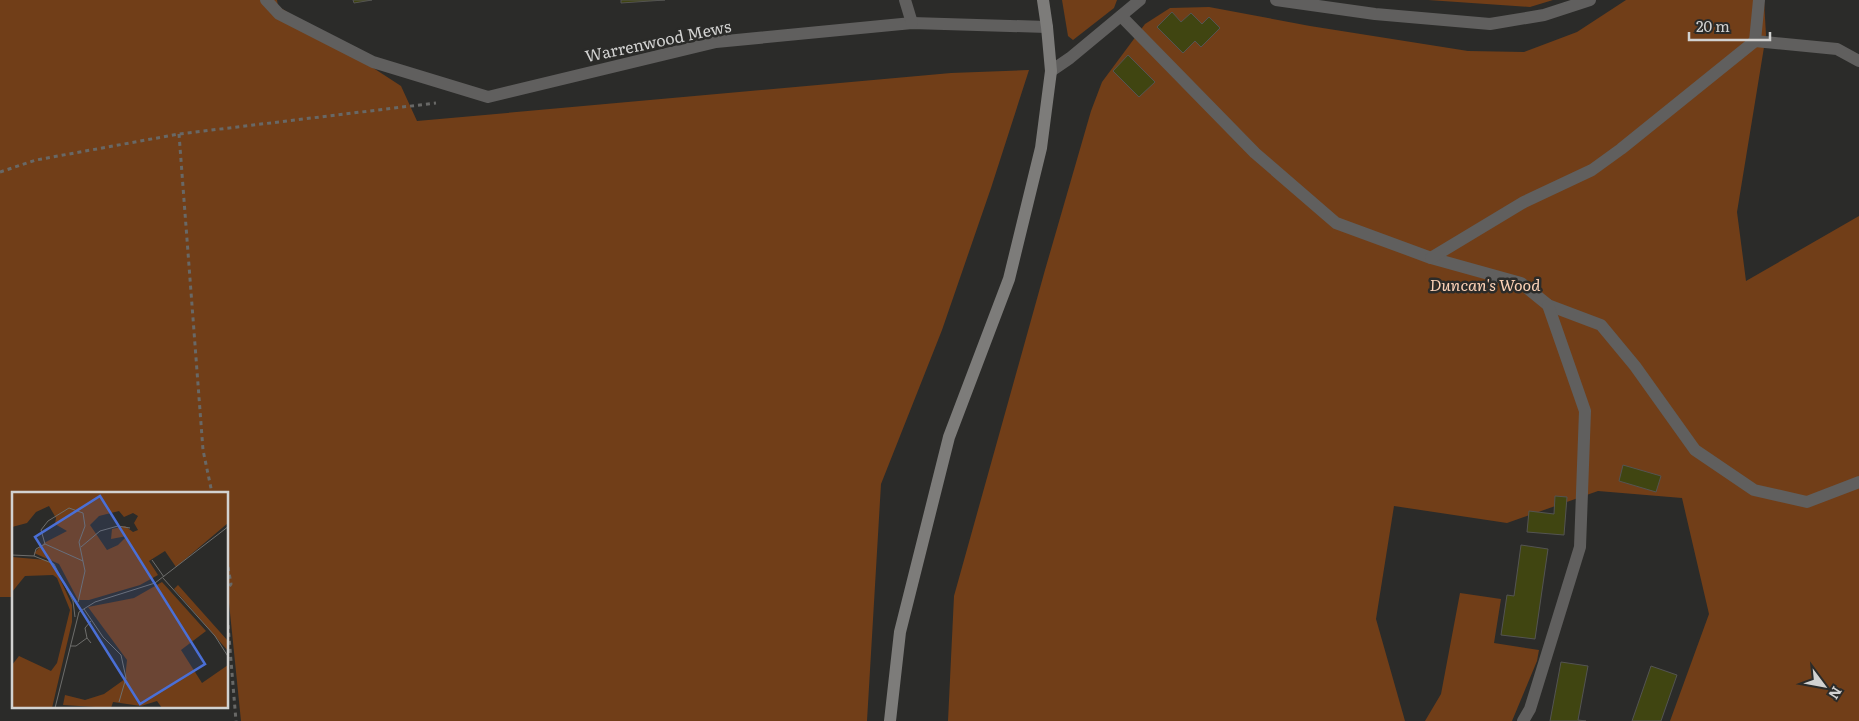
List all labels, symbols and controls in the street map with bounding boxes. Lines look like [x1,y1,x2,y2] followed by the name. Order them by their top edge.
[1689,10,1770,42] scale bar
[582,13,733,67] street label: Warrenwood Mews
[1696,14,1730,37] text: 20 m
[1430,272,1541,296] park label: Duncan's Wood
[12,492,229,708] inset map
[1799,661,1849,711] north arrow
[1824,683,1847,704] text: N

